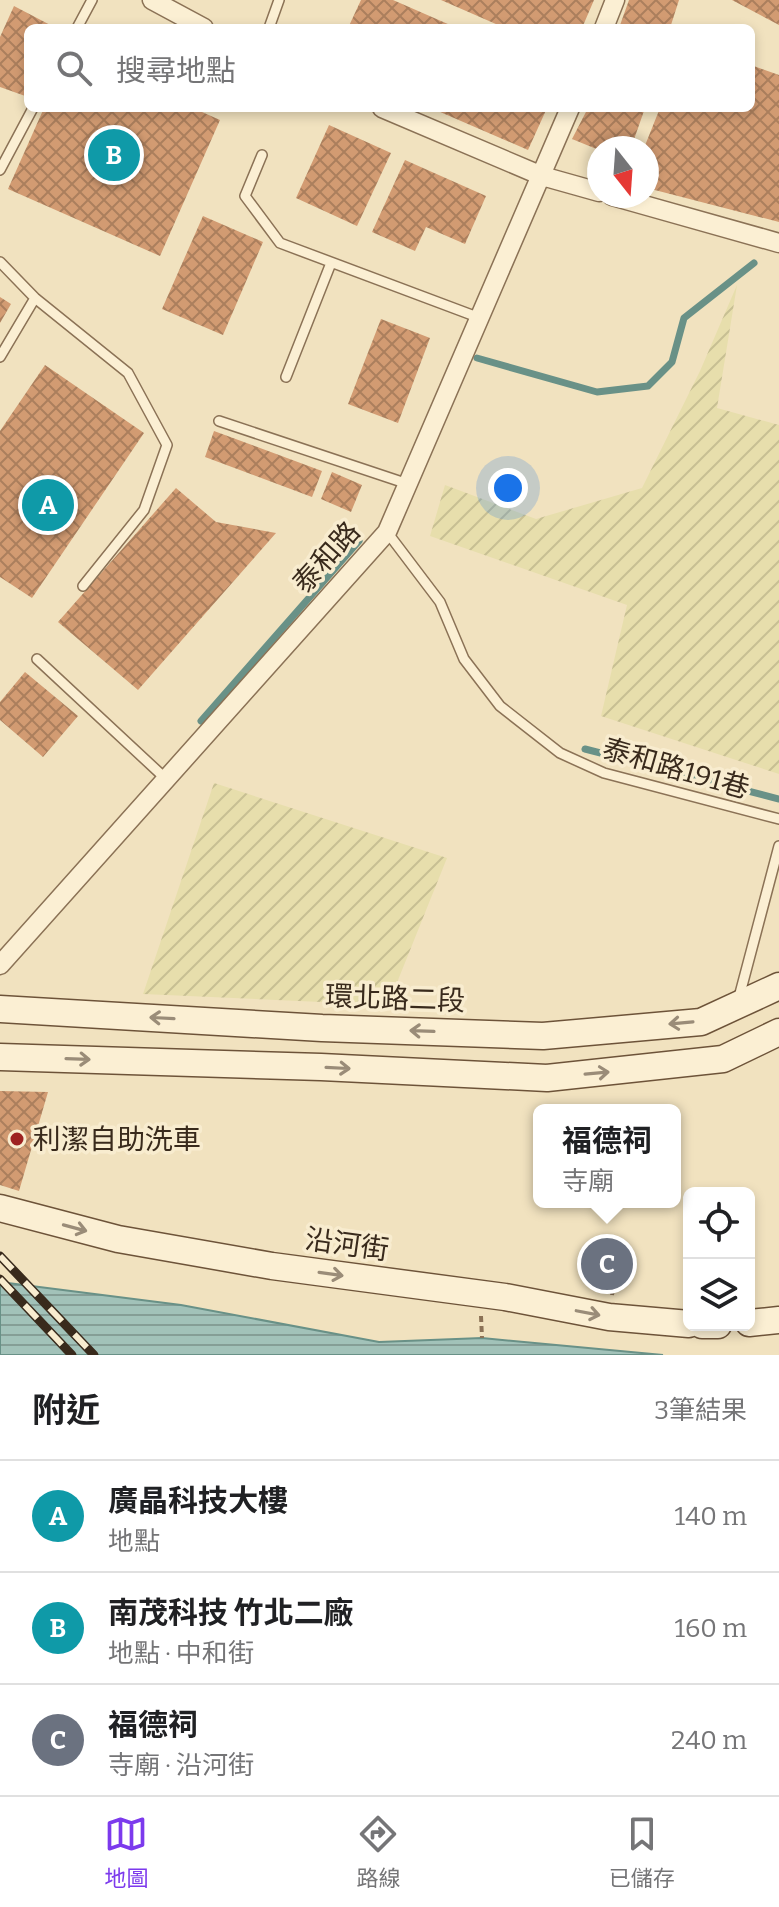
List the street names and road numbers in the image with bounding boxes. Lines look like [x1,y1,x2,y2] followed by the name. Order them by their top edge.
[286,515,367,600] street label: 泰和路
[599,732,753,805] street label: 泰和路191巷
[324,980,466,1017] street label: 環北路二段
[303,1222,391,1267] street label: 沿河街

